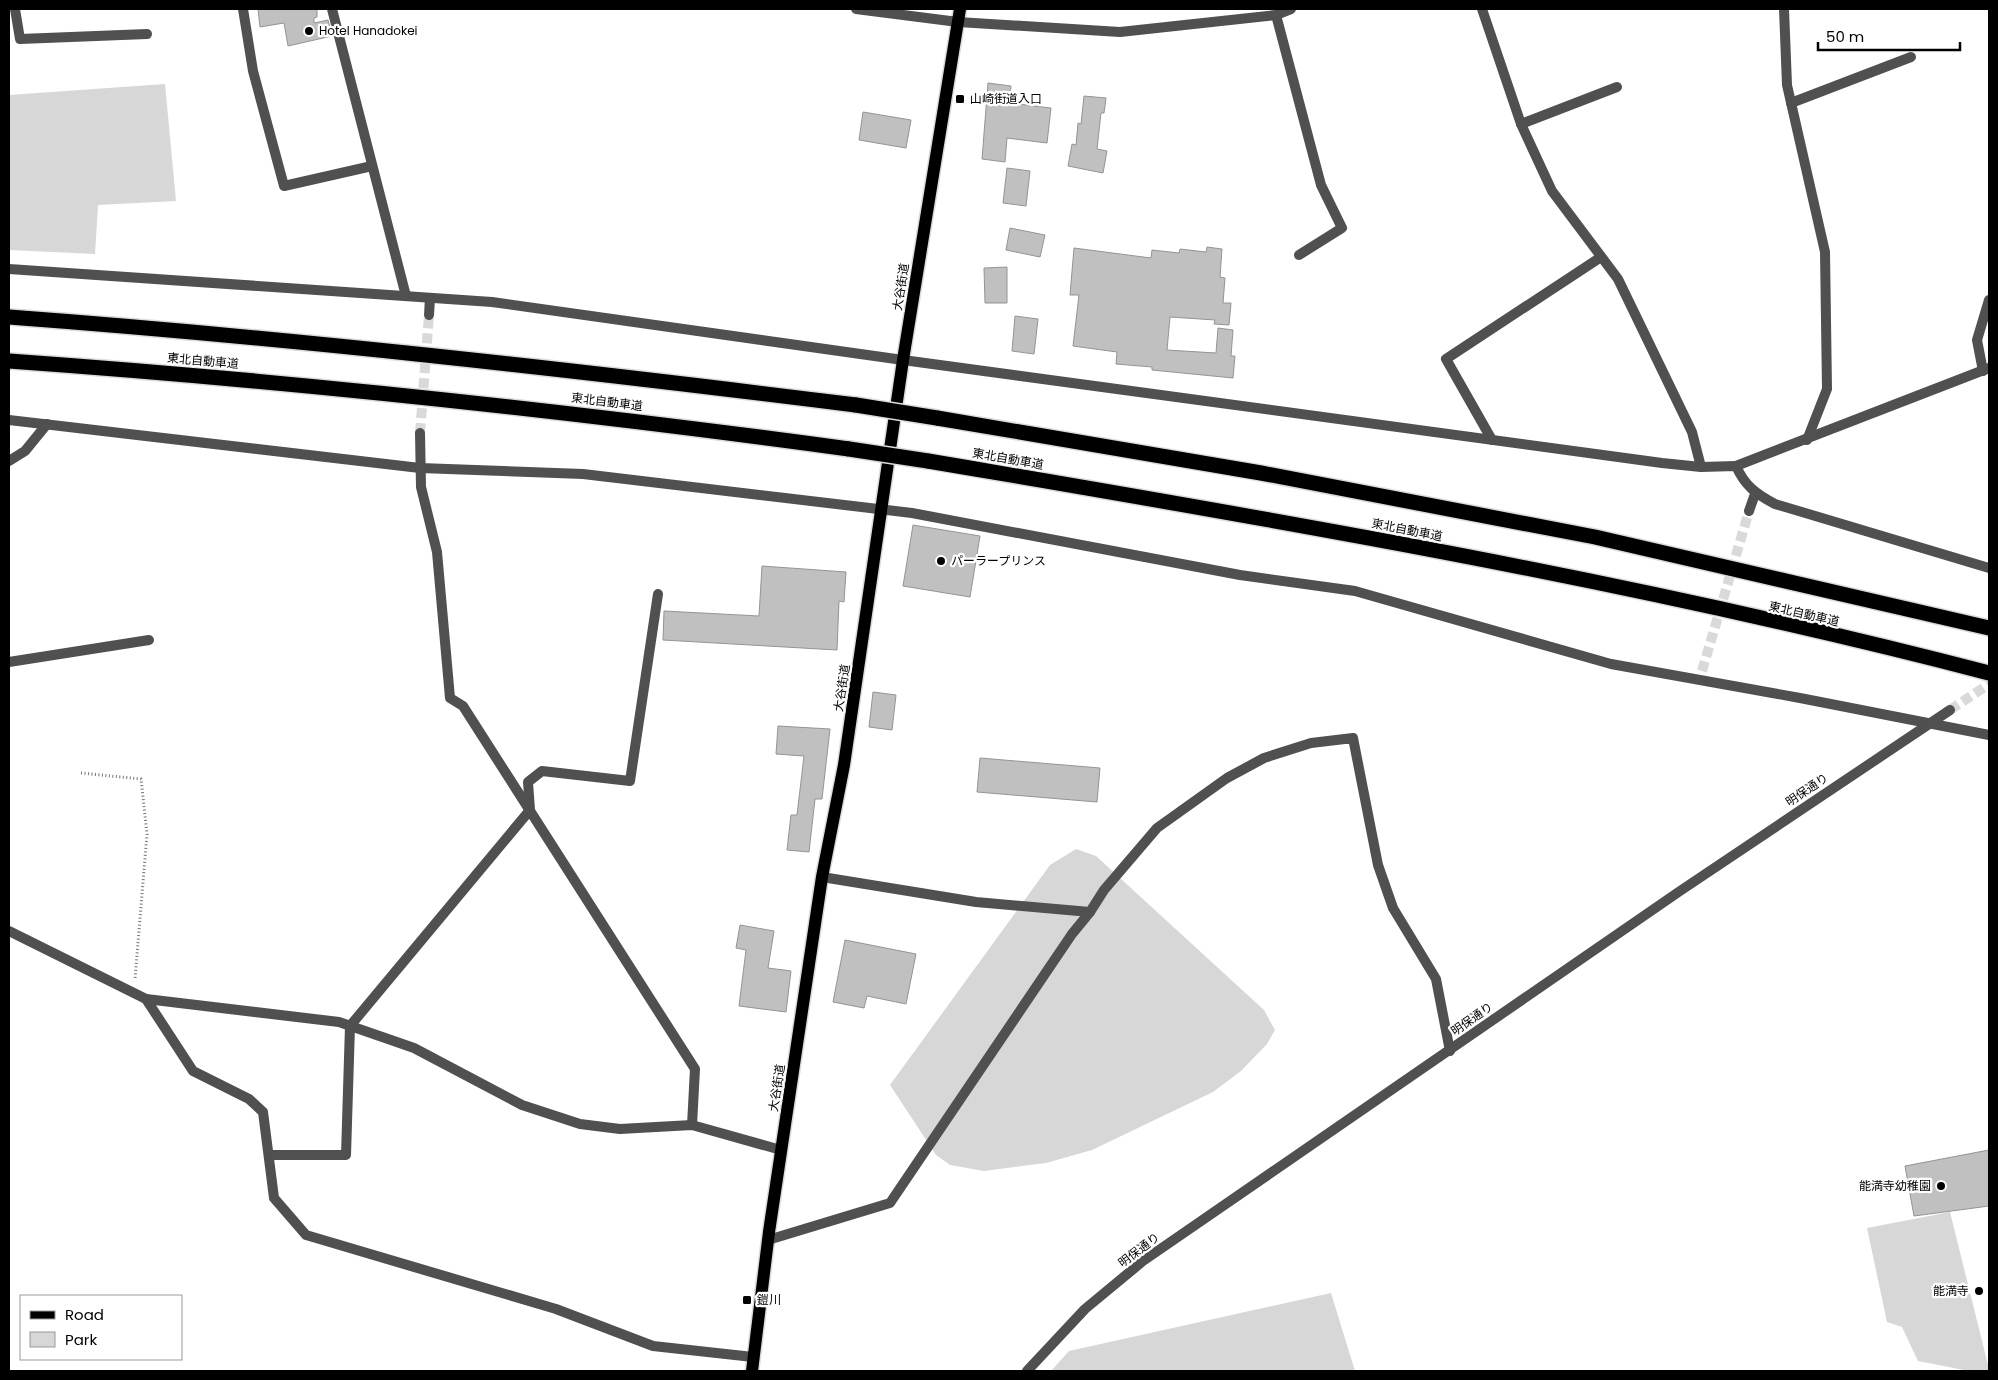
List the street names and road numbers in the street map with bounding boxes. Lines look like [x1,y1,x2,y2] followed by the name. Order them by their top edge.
[888,262,913,312] street label: 大谷街道
[166,349,240,372] street label: 東北自動車道
[570,389,644,414] street label: 東北自動車道
[971,444,1045,473] street label: 東北自動車道
[1370,514,1444,545] street label: 東北自動車道
[1767,597,1841,630] street label: 東北自動車道
[829,663,854,713] street label: 大谷街道
[1782,769,1831,810] street label: 明保通り
[1447,998,1496,1039] street label: 明保通り
[764,1063,789,1113] street label: 大谷街道
[1114,1228,1163,1271] street label: 明保通り

